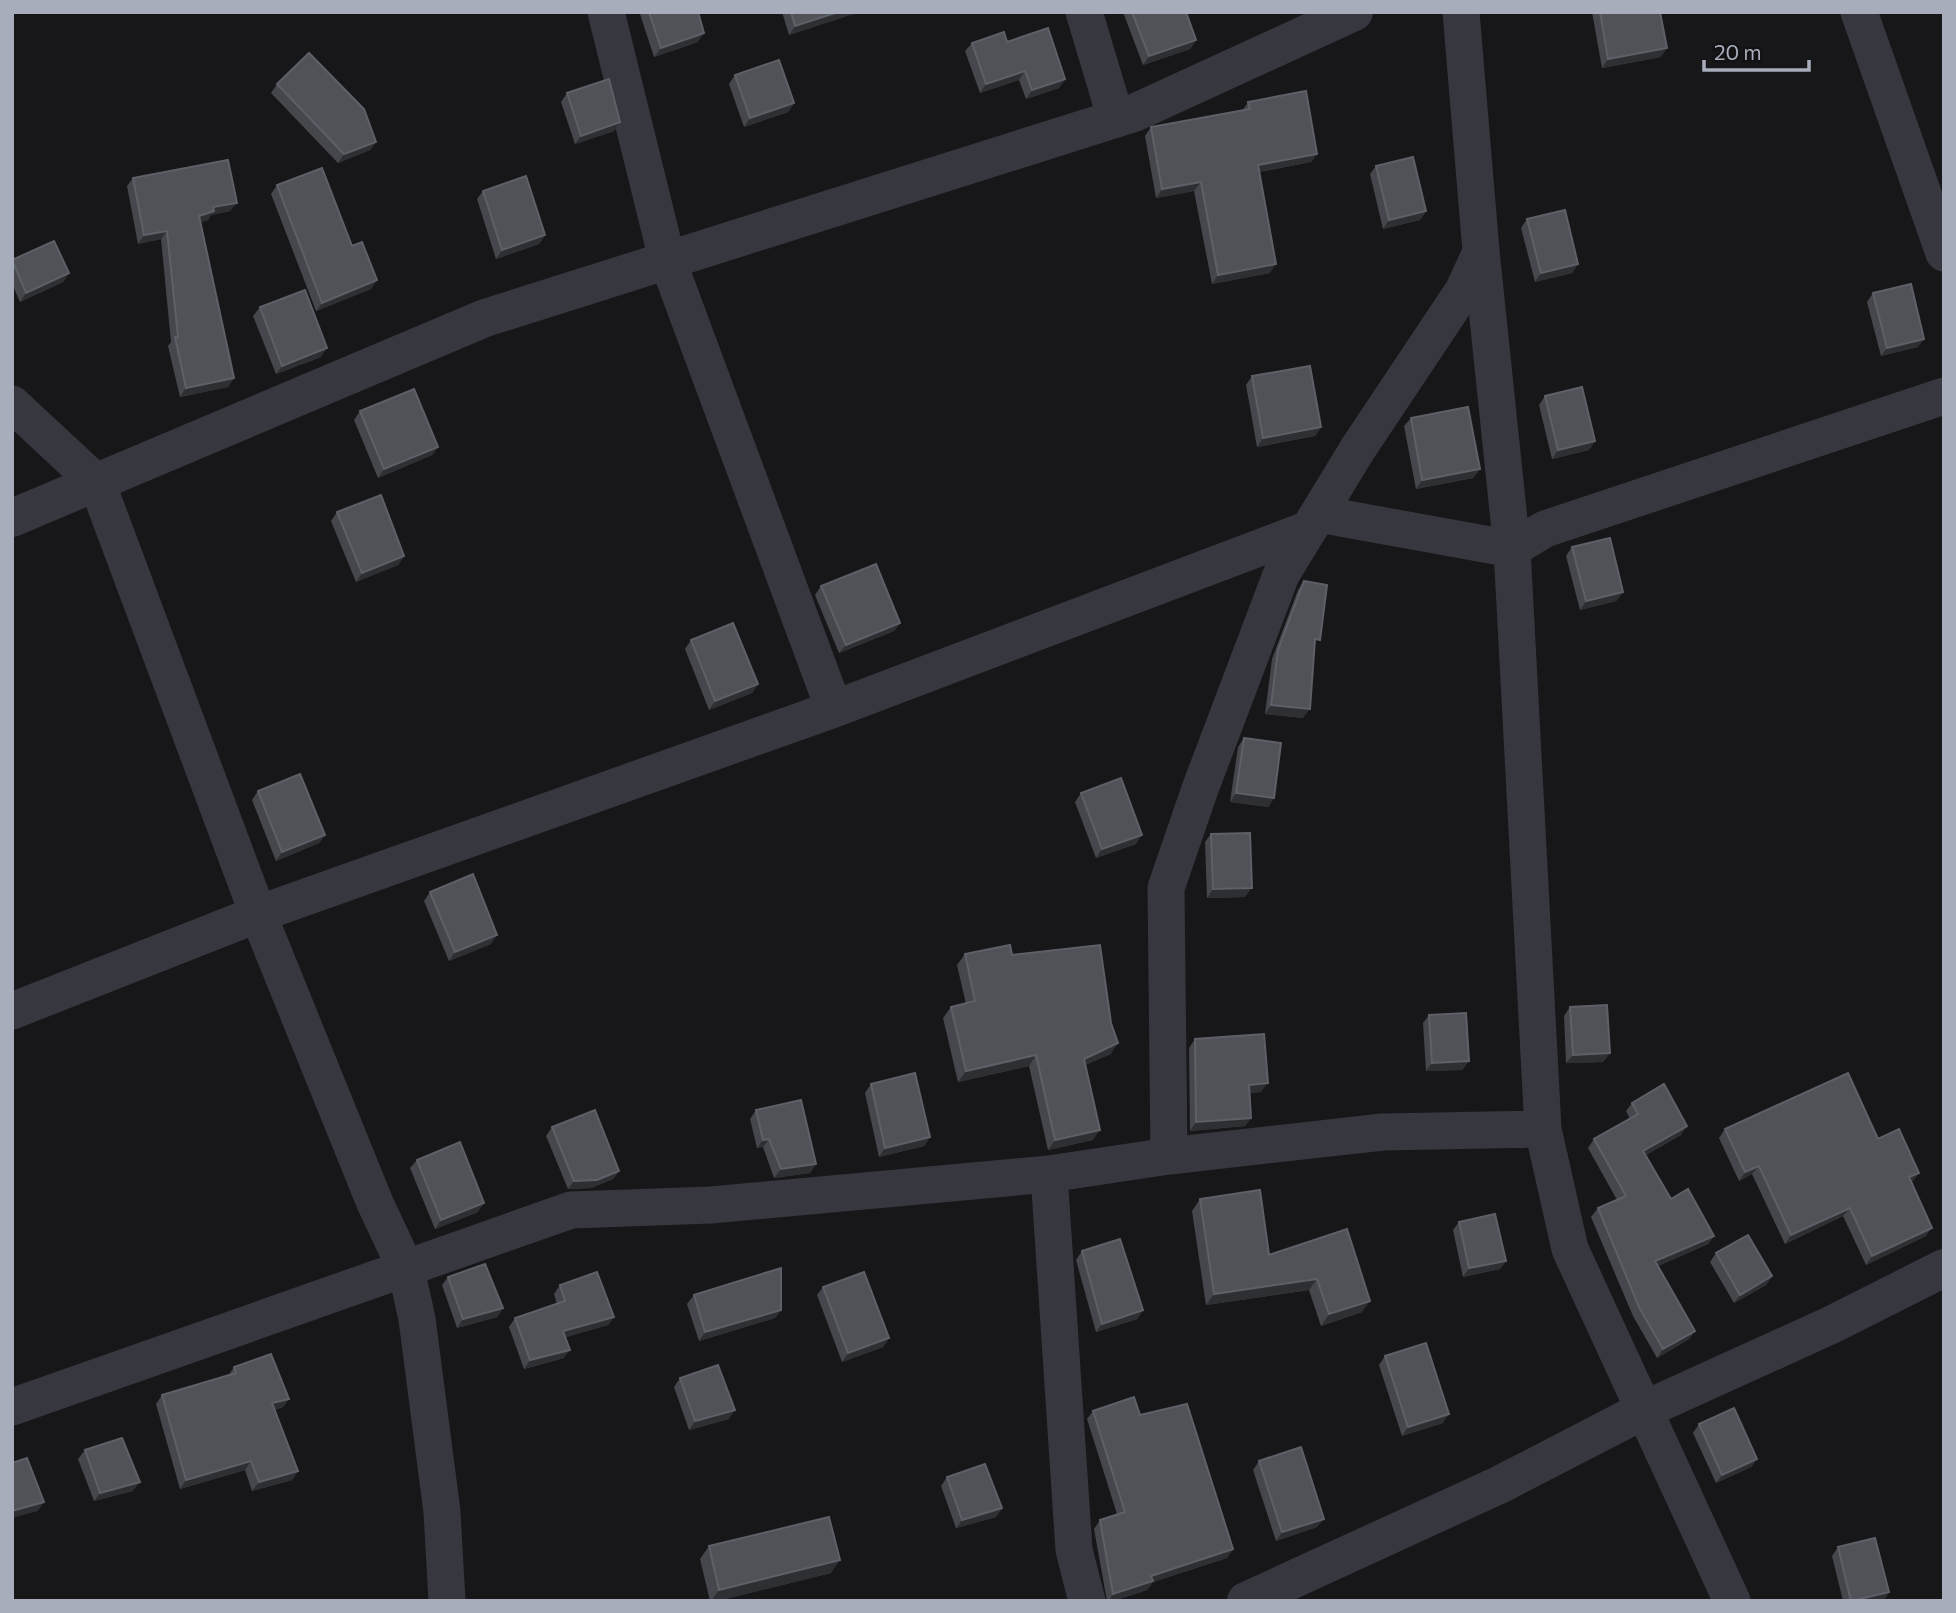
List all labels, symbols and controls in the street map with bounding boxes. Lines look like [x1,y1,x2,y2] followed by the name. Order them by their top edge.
[1704,28,1809,72] scale bar
[1714,39,1762,64] text: 20 m

